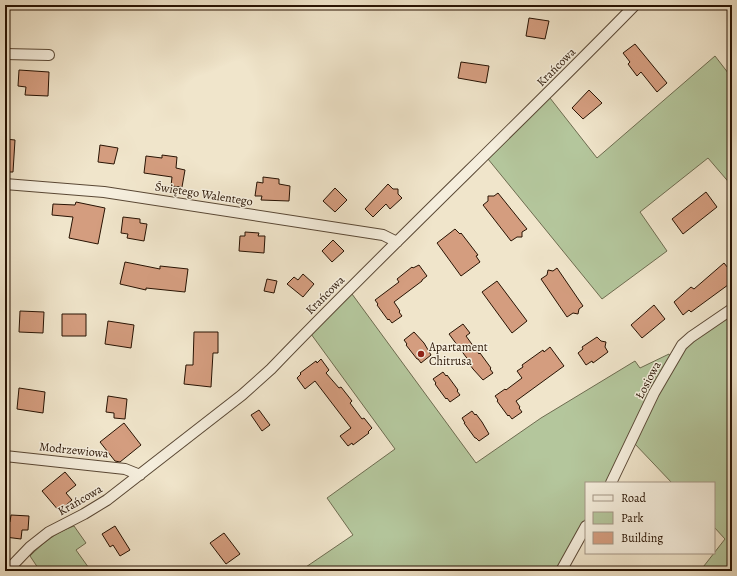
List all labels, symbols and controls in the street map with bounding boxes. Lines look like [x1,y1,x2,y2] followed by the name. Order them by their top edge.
[533,44,579,90] street label: Krańcowa
[154,178,254,210] street label: Świętego Walentego
[302,272,348,318] street label: Krańcowa
[428,339,488,369] place label: Apartament Chitrusa
[416,349,426,359] marker: Apartament Chitrusa
[631,358,665,402] street label: Łosiowa
[39,438,110,462] street label: Modrzewiowa
[55,481,106,519] street label: Krańcowa
[585,482,715,554] legend
[621,490,647,506] text: Road
[621,510,644,526] text: Park
[621,530,663,546] text: Building

